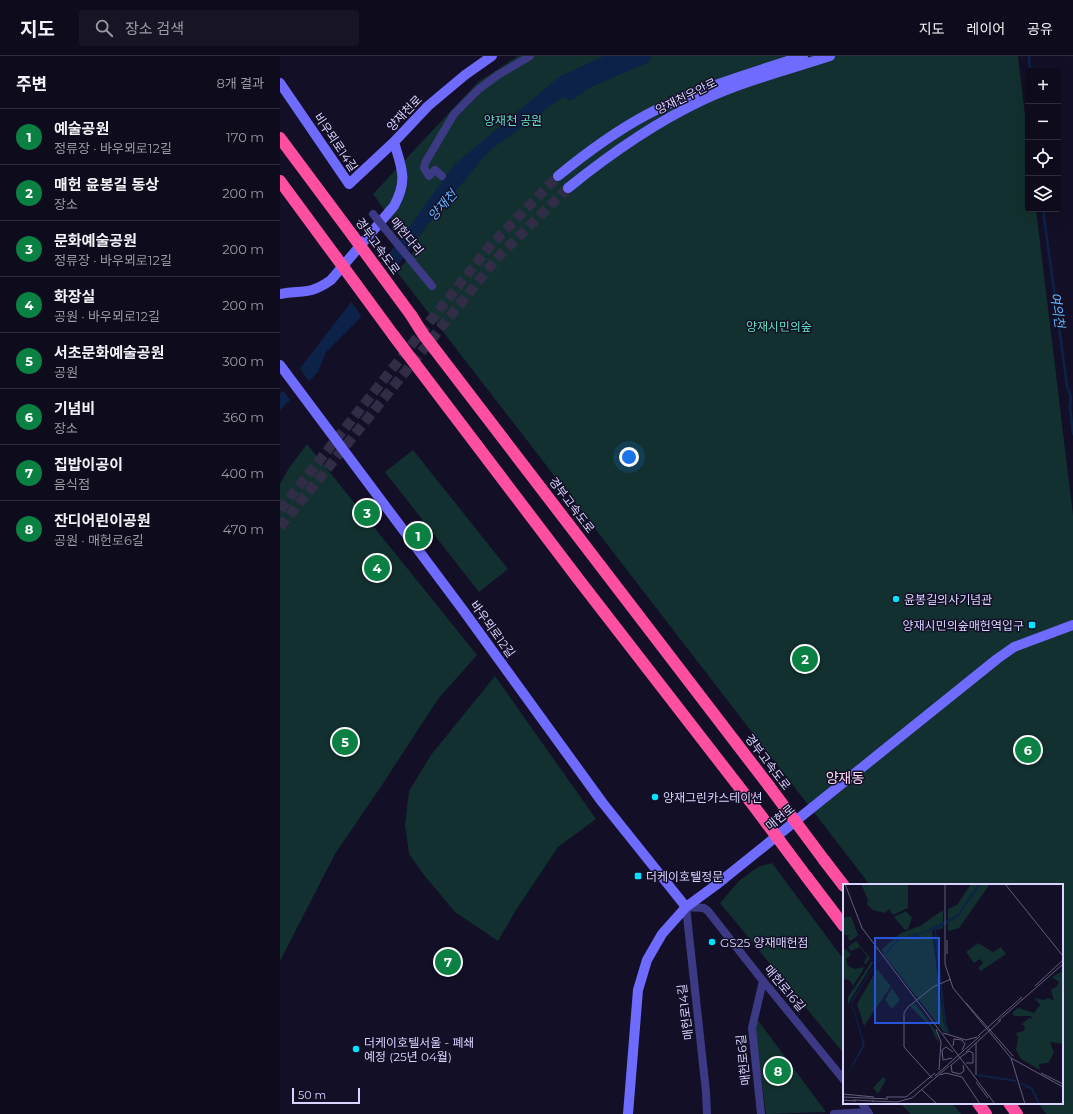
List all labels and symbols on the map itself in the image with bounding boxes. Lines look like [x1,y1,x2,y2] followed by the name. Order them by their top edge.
[653,75,719,117] street label: 양재천우안로
[383,92,425,134] street label: 양재천로
[311,110,361,174] street label: 비우뫼로14길
[484,113,542,128] park label: 양재천 공원
[424,186,461,224] water label: 양재천
[387,214,427,258] street label: 매헌다리
[352,215,404,277] street label: 경부고속도로
[1048,291,1069,330] water label: 여의천
[746,319,812,334] park label: 양재시민의숲
[619,447,639,467] your location
[546,474,598,536] street label: 경부고속도로
[354,498,380,528] pin: 3
[405,521,431,551] pin: 1
[364,553,390,583] pin: 4
[904,592,992,607] place label: 윤봉길의사기념관
[891,594,901,604] marker: 윤봉길의사기념관
[467,598,519,660] street label: 바우뫼로12길
[903,618,1024,633] place label: 양재시민의숲매헌역입구
[1027,620,1037,630] marker: 양재시민의숲매헌역입구
[792,644,818,674] pin: 2
[332,727,358,757] pin: 5
[742,731,794,793] street label: 경부고속도로
[1015,735,1041,765] pin: 6
[826,769,864,787] district label: 양재동
[663,790,762,805] place label: 양재그린카스테이션
[650,792,660,802] marker: 양재그린카스테이션
[762,801,798,833] street label: 매헌로
[646,869,723,884] place label: 더케이호텔정문
[633,871,643,881] marker: 더케이호텔정문
[843,884,1063,1104] inset map
[720,935,809,950] place label: GS25 양재매헌점
[707,937,717,947] marker: GS25 양재매헌점
[435,947,461,977] pin: 7
[761,962,809,1014] street label: 매헌로16길
[674,983,696,1041] street label: 매헌로14길
[733,1034,753,1086] street label: 매헌로6길
[364,1035,474,1064] place label: 더케이호텔서울 - 폐쇄 예정 (25년 04월)
[351,1044,361,1054] marker: 더케이호텔서울 - 폐쇄 예정 (25년 04월)
[765,1056,791,1086] pin: 8
[292,1086,360,1105] scale bar

